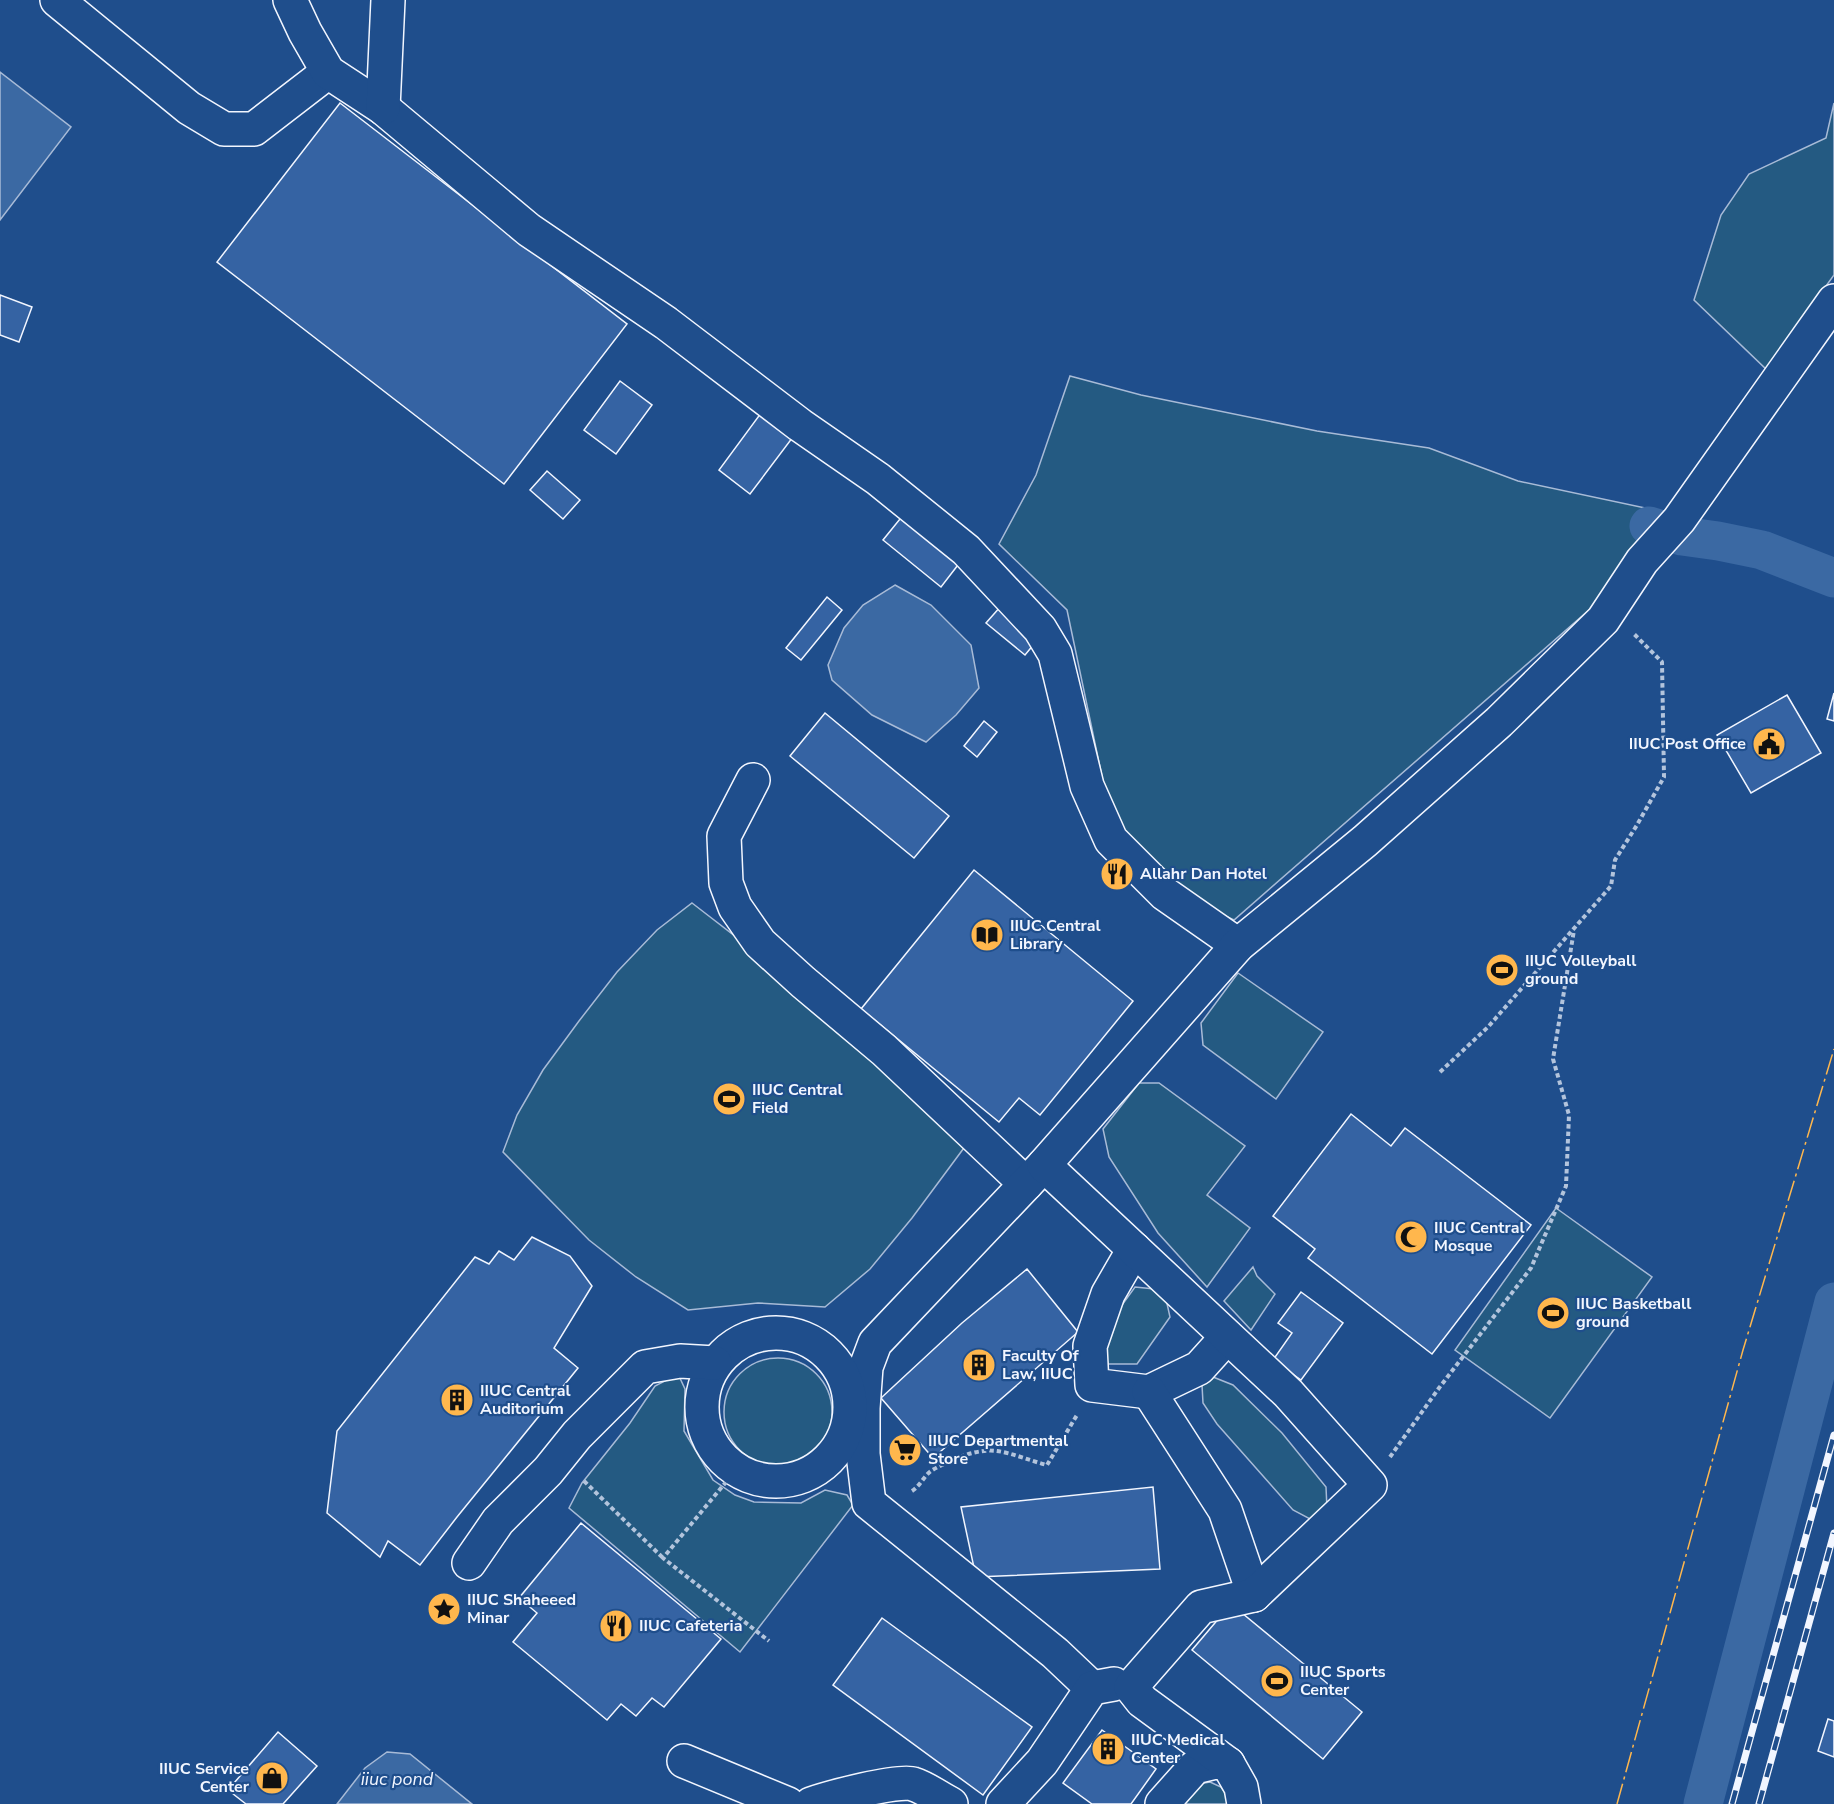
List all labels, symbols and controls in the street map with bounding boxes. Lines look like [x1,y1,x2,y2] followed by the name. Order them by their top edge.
[1751,726,1787,762] public building icon: IIUC Post Office
[1629,733,1746,755] place label: IIUC Post Office
[1099,856,1135,892] restaurant icon: Allahr Dan Hotel
[1140,863,1267,885] place label: Allahr Dan Hotel
[1010,915,1101,955] place label: IIUC Central Library
[969,917,1005,953] library icon: IIUC Central Library
[1525,950,1636,990] place label: IIUC Volleyball ground
[1484,952,1520,988] sports icon: IIUC Volleyball ground
[752,1079,843,1119] place label: IIUC Central Field
[711,1081,747,1117] sports icon: IIUC Central Field
[1434,1217,1525,1257] place label: IIUC Central Mosque
[1393,1219,1429,1255] mosque icon: IIUC Central Mosque
[1576,1293,1691,1333] place label: IIUC Basketball ground
[1535,1295,1571,1331] sports icon: IIUC Basketball ground
[1002,1345,1080,1385] place label: Faculty Of Law, IIUC
[961,1347,997,1383] building icon: Faculty Of Law, IIUC
[480,1380,571,1420] place label: IIUC Central Auditorium
[439,1382,475,1418] building icon: IIUC Central Auditorium
[928,1430,1068,1470] place label: IIUC Departmental Store
[887,1432,923,1468] supermarket icon: IIUC Departmental Store
[467,1589,576,1629] place label: IIUC Shaheeed Minar
[426,1591,462,1627] place icon: IIUC Shaheeed Minar
[598,1608,634,1644] restaurant icon: IIUC Cafeteria
[639,1615,742,1637] place label: IIUC Cafeteria
[1300,1661,1386,1701] place label: IIUC Sports Center
[1259,1663,1295,1699] sports icon: IIUC Sports Center
[1131,1729,1225,1769] place label: IIUC Medical Center
[1090,1731,1126,1767] building icon: IIUC Medical Center
[159,1758,250,1798] place label: IIUC Service Center
[254,1760,290,1796] shop icon: IIUC Service Center
[361,1767,434,1791] water label: iiuc pond

